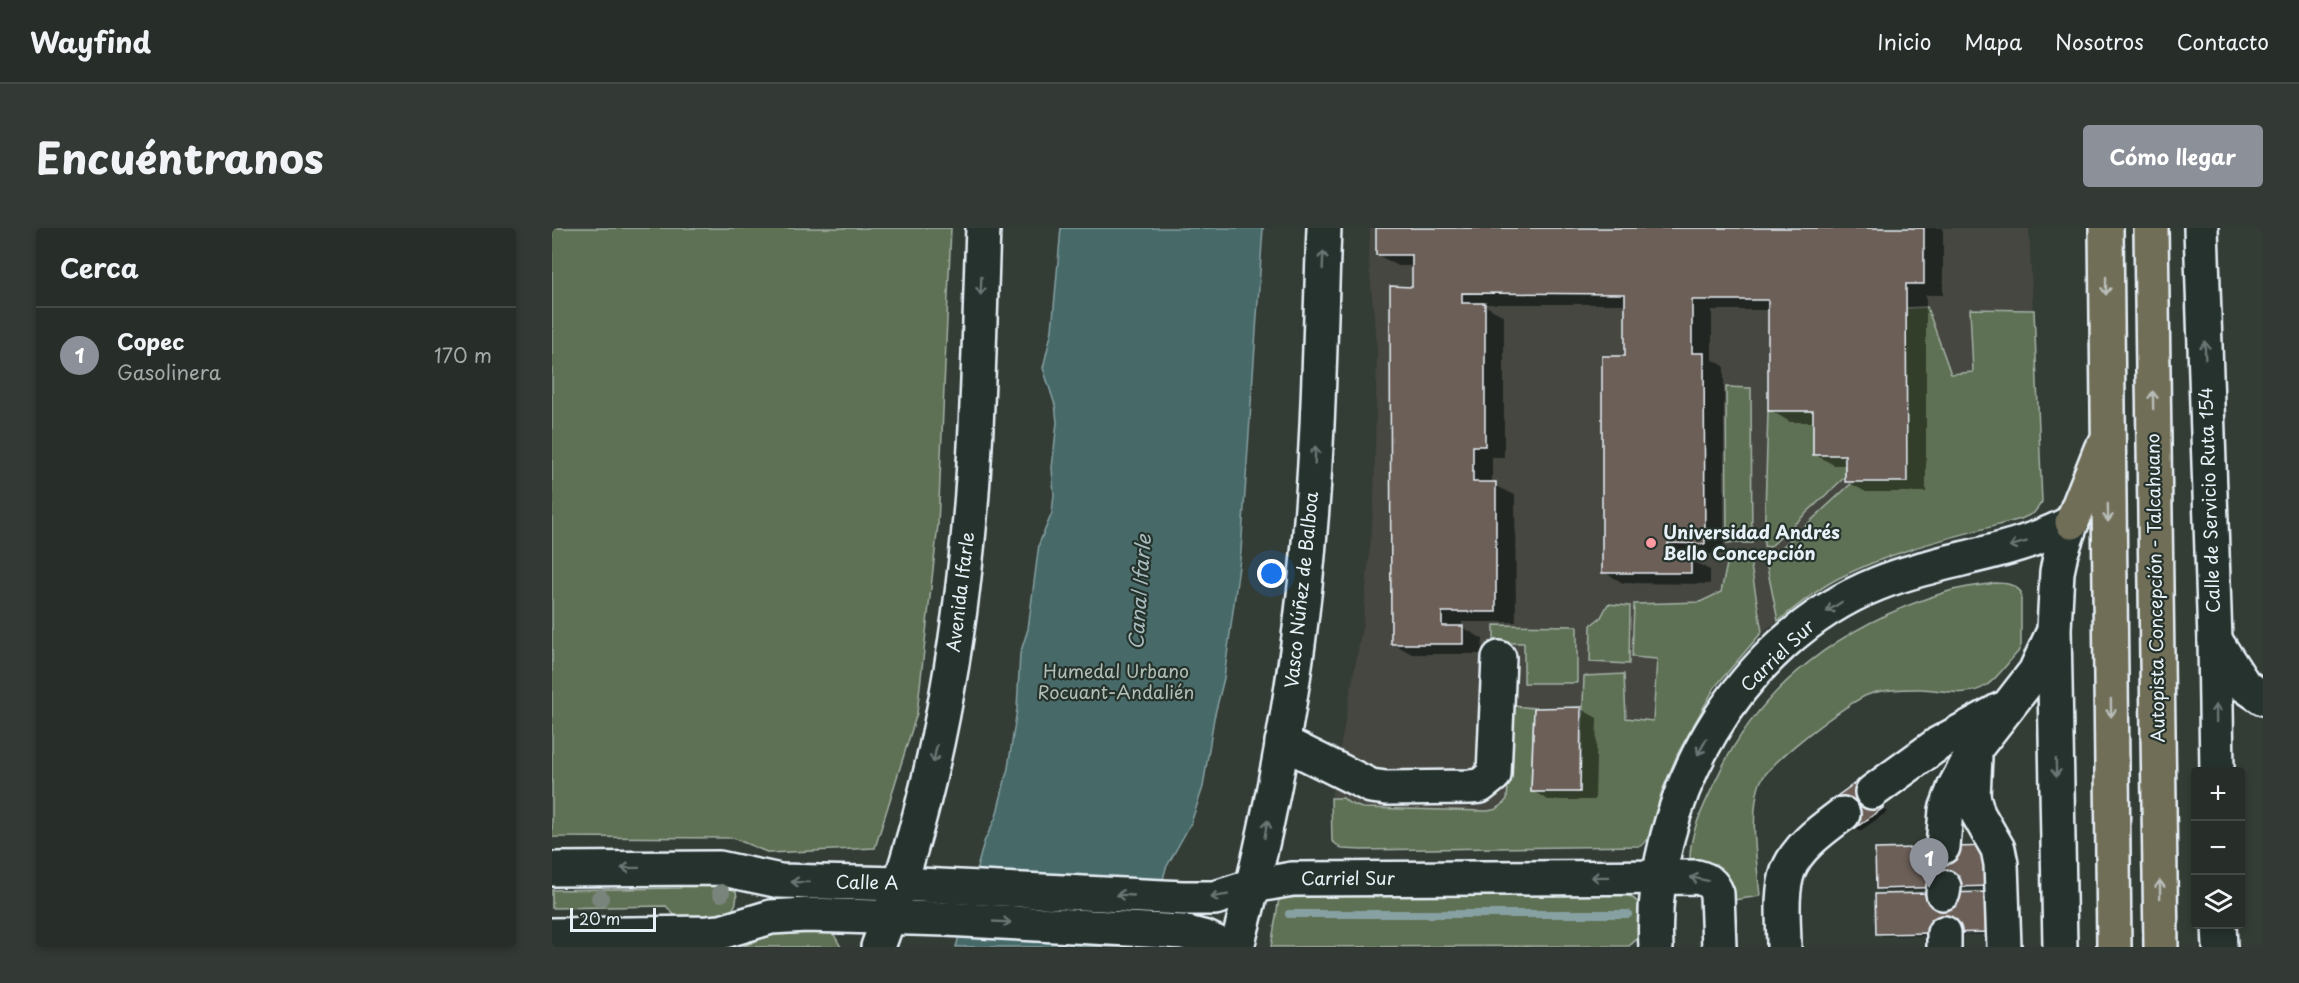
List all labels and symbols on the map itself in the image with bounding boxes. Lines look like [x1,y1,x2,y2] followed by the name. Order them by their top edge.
[1317,250,1329,270] one-way arrow
[975,276,986,296] one-way arrow
[2100,276,2112,296] one-way arrow
[2200,341,2211,361] one-way arrow
[2191,387,2226,614] street label: Calle de Servicio Ruta 154
[2147,390,2159,410] one-way arrow
[2138,433,2171,743] street label: Autopista Concepción - Talcahuano
[1309,445,1320,465] one-way arrow
[1277,489,1324,689] street label: Vasco Núñez de Balboa
[2102,502,2114,522] one-way arrow
[1663,518,1840,566] place label: Universidad Andrés Bello Concepción
[939,530,980,654] street label: Avenida Ifarle
[1120,532,1158,651] water label: Canal Ifarle
[1644,536,1658,550] marker: Universidad Andrés Bello Concepción
[2009,539,2028,551] one-way arrow
[1257,559,1286,588] your location
[1826,601,1843,613] one-way arrow
[1734,612,1821,697] street label: Carriel Sur
[1038,657,1194,705] park label: Humedal Urbano Rocuant-Andalién
[2105,697,2117,717] one-way arrow
[2210,704,2222,724] one-way arrow
[1696,738,1707,756] one-way arrow
[928,744,940,763] one-way arrow
[2051,757,2062,777] one-way arrow
[1261,820,1272,839] one-way arrow
[1910,838,1948,888] pin: 1
[621,862,641,874] one-way arrow
[1301,864,1396,891] street label: Carriel Sur
[835,867,899,896] street label: Calle A
[1590,871,1610,883] one-way arrow
[1689,873,1709,884] one-way arrow
[790,876,810,888] one-way arrow
[2154,879,2166,899] one-way arrow
[1115,890,1135,901] one-way arrow
[1210,890,1229,901] one-way arrow
[570,905,656,932] scale bar
[992,917,1012,928] one-way arrow

